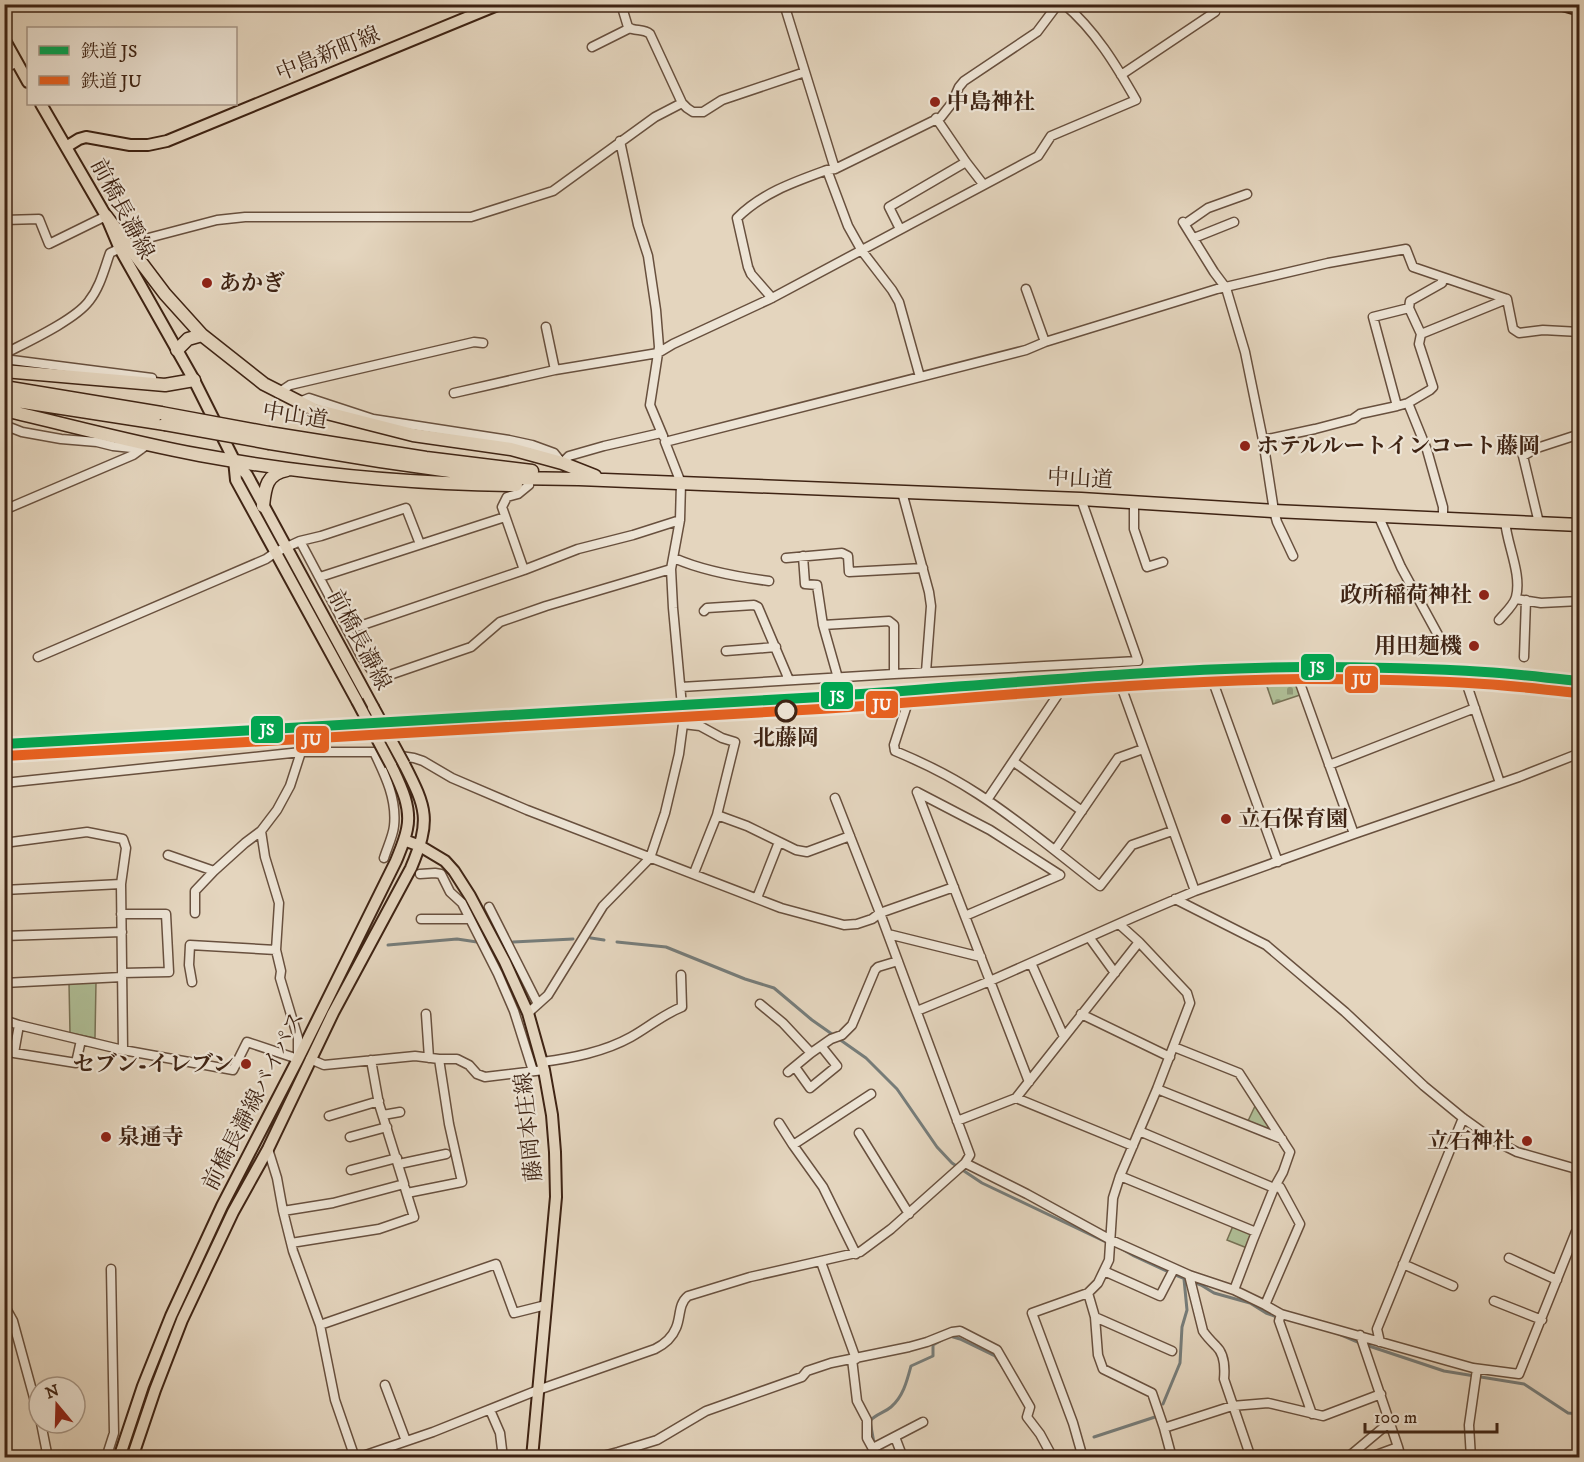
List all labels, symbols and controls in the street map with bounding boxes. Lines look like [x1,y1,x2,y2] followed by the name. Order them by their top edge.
[272,21,384,87] street label: 中島新町線
[27,27,237,105] legend
[81,41,137,63] text: 鉄道 JS
[81,71,142,93] text: 鉄道 JU
[947,89,1035,116] place label: 中島神社
[928,95,942,109] marker: 中島神社
[84,154,160,264] street label: 前橋長瀞線
[219,270,285,297] place label: あかぎ
[200,276,214,290] marker: あかぎ
[260,398,330,434] street label: 中山道
[1257,433,1540,460] place label: ホテルルートインコート藤岡
[1238,439,1252,453] marker: ホテルルートインコート藤岡
[1046,464,1114,494] street label: 中山道
[1340,582,1472,609] place label: 政所稲荷神社
[321,585,397,695] street label: 前橋長瀞線
[1477,588,1491,602] marker: 政所稲荷神社
[1374,633,1462,660] place label: 用田麺機
[1467,639,1481,653] marker: 用田麺機
[1300,653,1335,681] line badge: JS
[1308,658,1324,678] text: JS
[1344,665,1379,694] line badge: JU
[1351,670,1372,690] text: JU
[820,681,854,710] line badge: JS
[828,687,844,707] text: JS
[865,690,899,719] line badge: JU
[871,695,892,715] text: JU
[775,700,797,722] marker: 北藤岡
[250,715,284,744] line badge: JS
[258,720,274,740] text: JS
[295,725,330,754] line badge: JU
[753,725,819,752] place label: 北藤岡
[301,730,322,750] text: JU
[1238,806,1348,833] place label: 立石保育園
[1219,812,1233,826] marker: 立石保育園
[197,1007,311,1195] street label: 前橋長瀞線バイパス
[73,1051,234,1078] place label: セブン-イレブン
[239,1057,253,1071] marker: セブン-イレブン
[510,1071,548,1183] street label: 藤岡本庄線
[118,1124,184,1151] place label: 泉通寺
[1427,1128,1515,1155] place label: 立石神社
[99,1130,113,1144] marker: 泉通寺
[1520,1134,1534,1148] marker: 立石神社
[27,1375,87,1435] north arrow
[43,1380,62,1403] text: N
[1365,1396,1497,1434] scale bar
[1374,1407,1417,1429] text: 100 m

